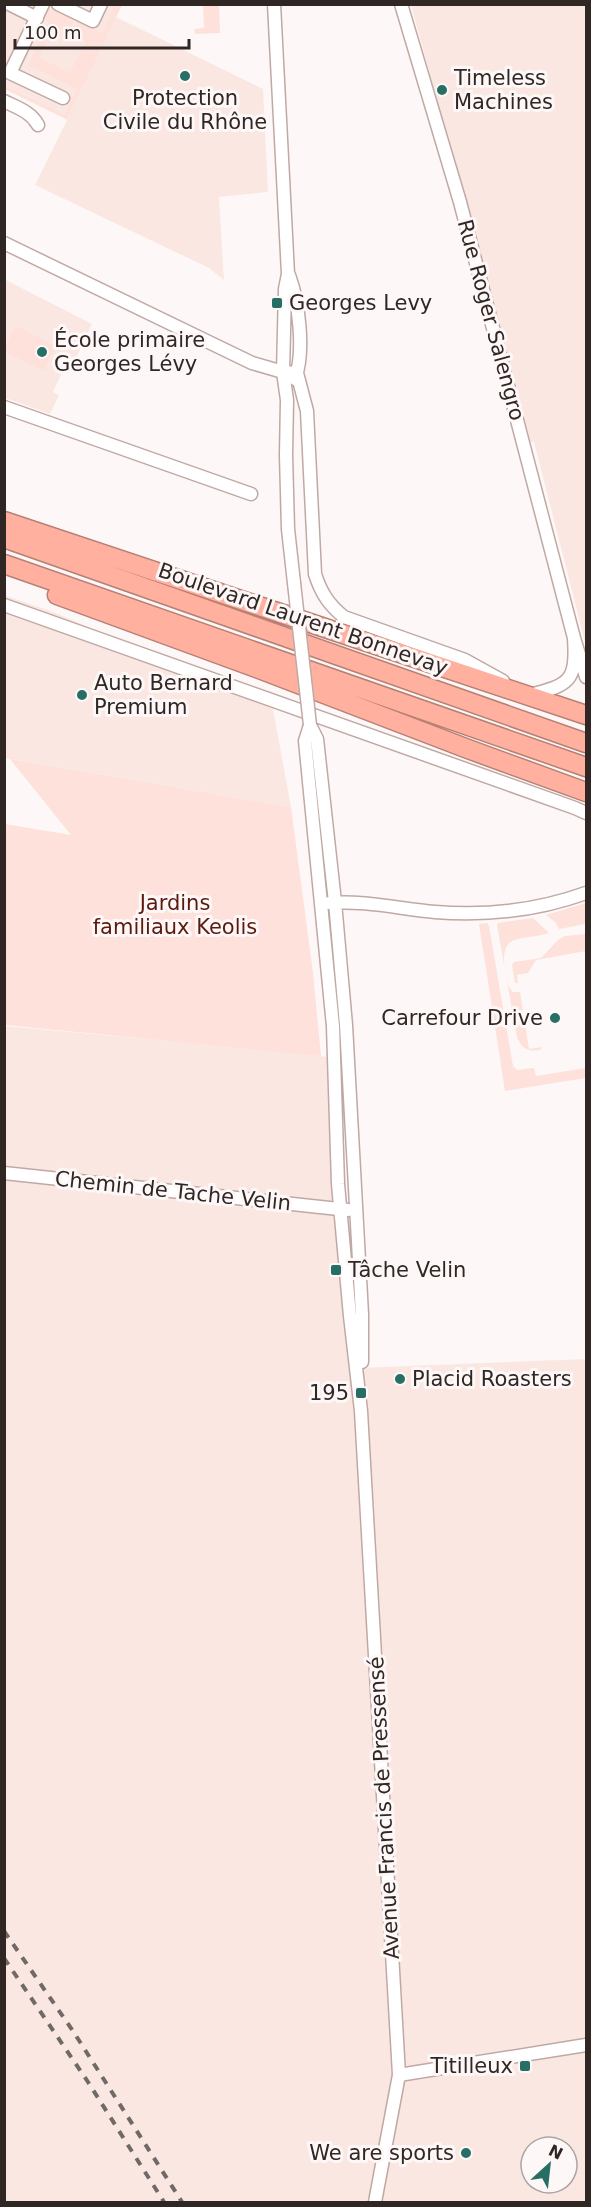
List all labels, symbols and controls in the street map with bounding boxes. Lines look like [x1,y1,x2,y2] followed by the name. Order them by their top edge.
[15,12,189,50] scale bar
[24,22,82,43] text: 100 m
[453,66,553,114] place label: Timeless Machines
[178,69,192,83] marker: Protection Civile du Rhône
[435,83,449,97] marker: Timeless Machines
[103,86,267,134] place label: Protection Civile du Rhône
[453,217,529,423] street label: Rue Roger Salengro
[289,291,432,315] place label: Georges Levy
[270,296,284,310] marker: Georges Levy
[54,327,205,376] place label: École primaire Georges Lévy
[35,345,49,359] marker: École primaire Georges Lévy
[155,558,451,680] street label: Boulevard Laurent Bonnevay
[94,671,233,719] place label: Auto Bernard Premium
[75,688,89,702] marker: Auto Bernard Premium
[93,891,257,939] park label: Jardins familiaux Keolis
[381,1006,543,1030] place label: Carrefour Drive
[548,1011,562,1025] marker: Carrefour Drive
[54,1167,292,1215] street label: Chemin de Tache Velin
[347,1258,466,1282] place label: Tâche Velin
[329,1263,343,1277] marker: Tâche Velin
[412,1367,572,1391] place label: Placid Roasters
[393,1372,407,1386] marker: Placid Roasters
[309,1381,349,1405] place label: 195
[354,1386,368,1400] marker: 195
[364,1656,404,1960] street label: Avenue Francis de Pressensé
[430,2054,513,2078] place label: Titilleux
[518,2059,532,2073] marker: Titilleux
[519,2135,579,2195] north arrow
[309,2141,454,2165] place label: We are sports
[545,2141,566,2164] text: N
[459,2146,473,2160] marker: We are sports

